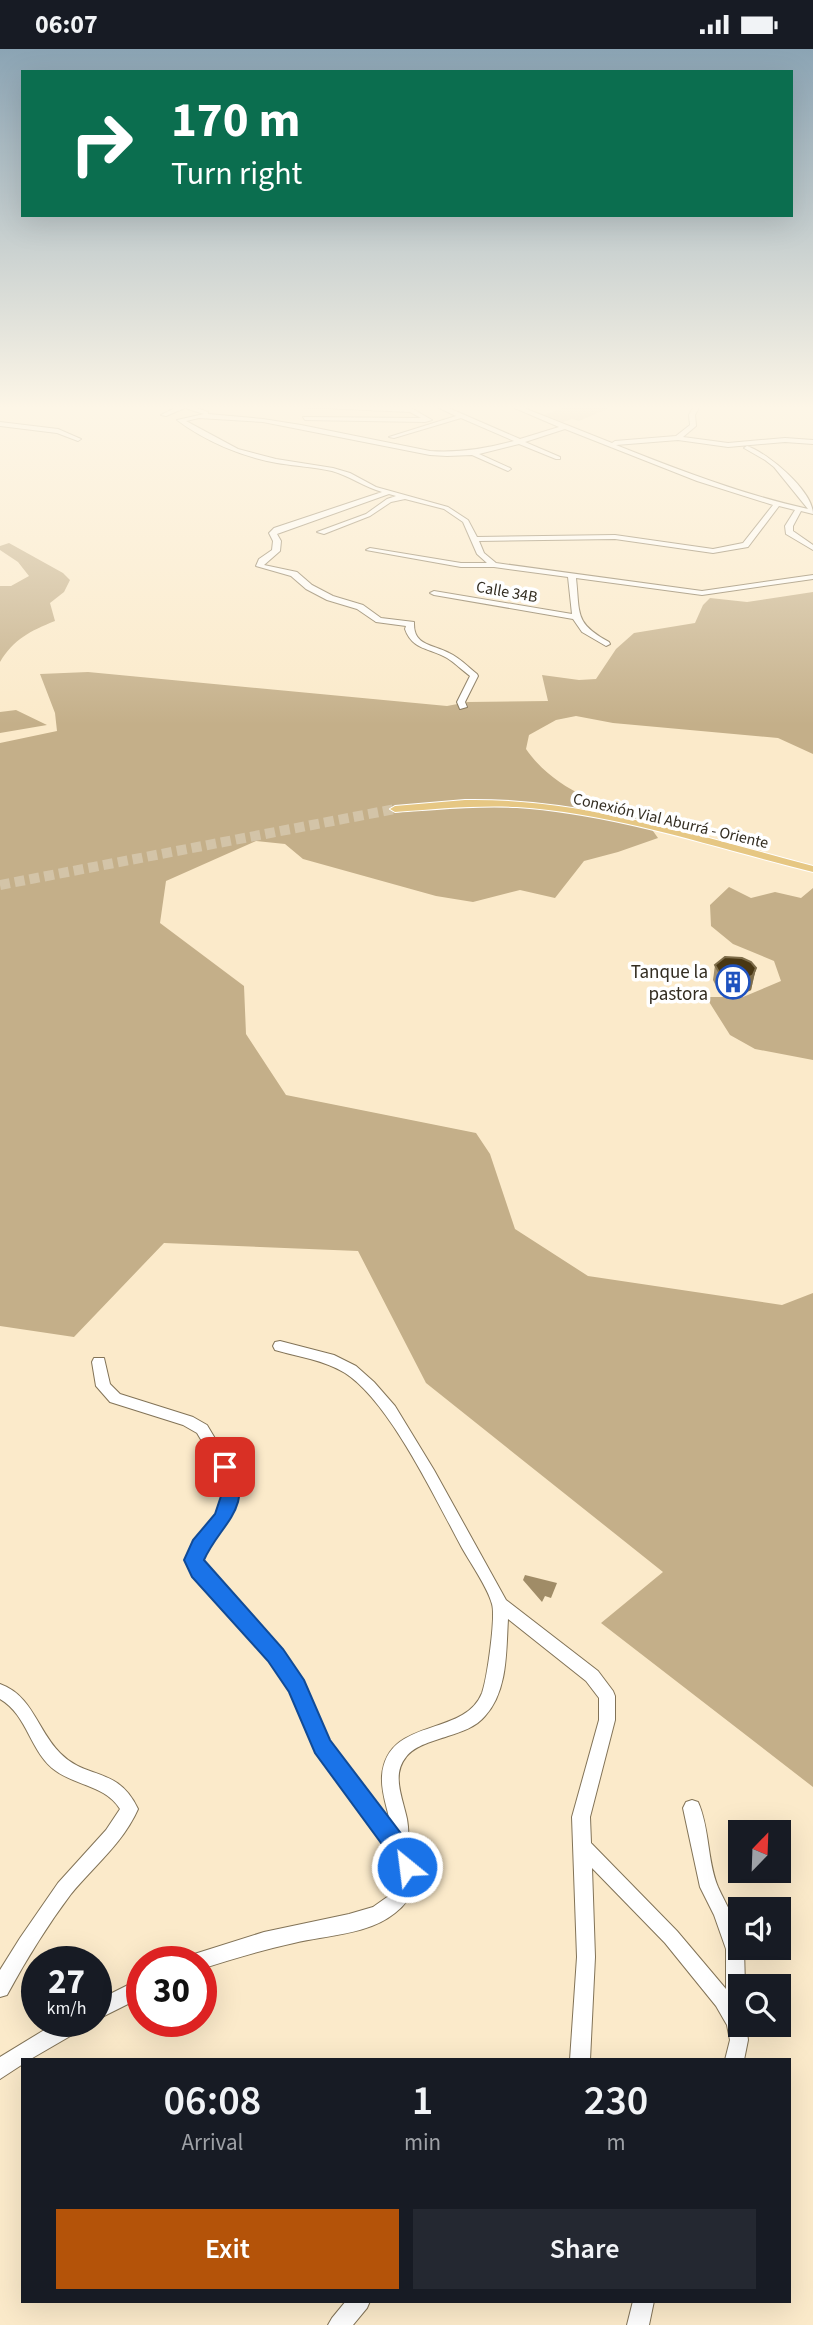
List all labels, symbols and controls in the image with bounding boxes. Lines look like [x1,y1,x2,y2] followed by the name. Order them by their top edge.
[35,6,98,43] text: 06:07
[171,86,300,156] text: 170 m
[56,98,147,189] icon: right
[171,151,302,197] text: Turn right
[474,576,539,608] street label: Calle 34B
[571,788,771,854] street label: Conexión Vial Aburrá - Oriente
[631,959,708,1008] place label: Tanque la pastora
[714,963,752,1001] building icon: Tanque la pastora
[195,1437,255,1497] pin
[206,1448,244,1486] icon: arrive
[728,1820,791,1883] north arrow
[728,1820,791,2037] map controls
[370,1830,444,1904] position arrow
[728,1897,791,1960] button: sound
[126,1946,217,2037] speed limit sign: 30
[48,1957,85,2007] text: 27
[728,1974,791,2037] button: search
[47,1996,86,2021] text: km/h
[164,2071,261,2131] text: 06:08
[412,2071,433,2131] text: 1
[584,2071,648,2131] text: 230
[182,2126,243,2159] text: Arrival
[404,2126,441,2159] text: min
[607,2126,626,2159] text: m
[56,2209,399,2289] button: Exit
[413,2209,756,2289] button: Share

